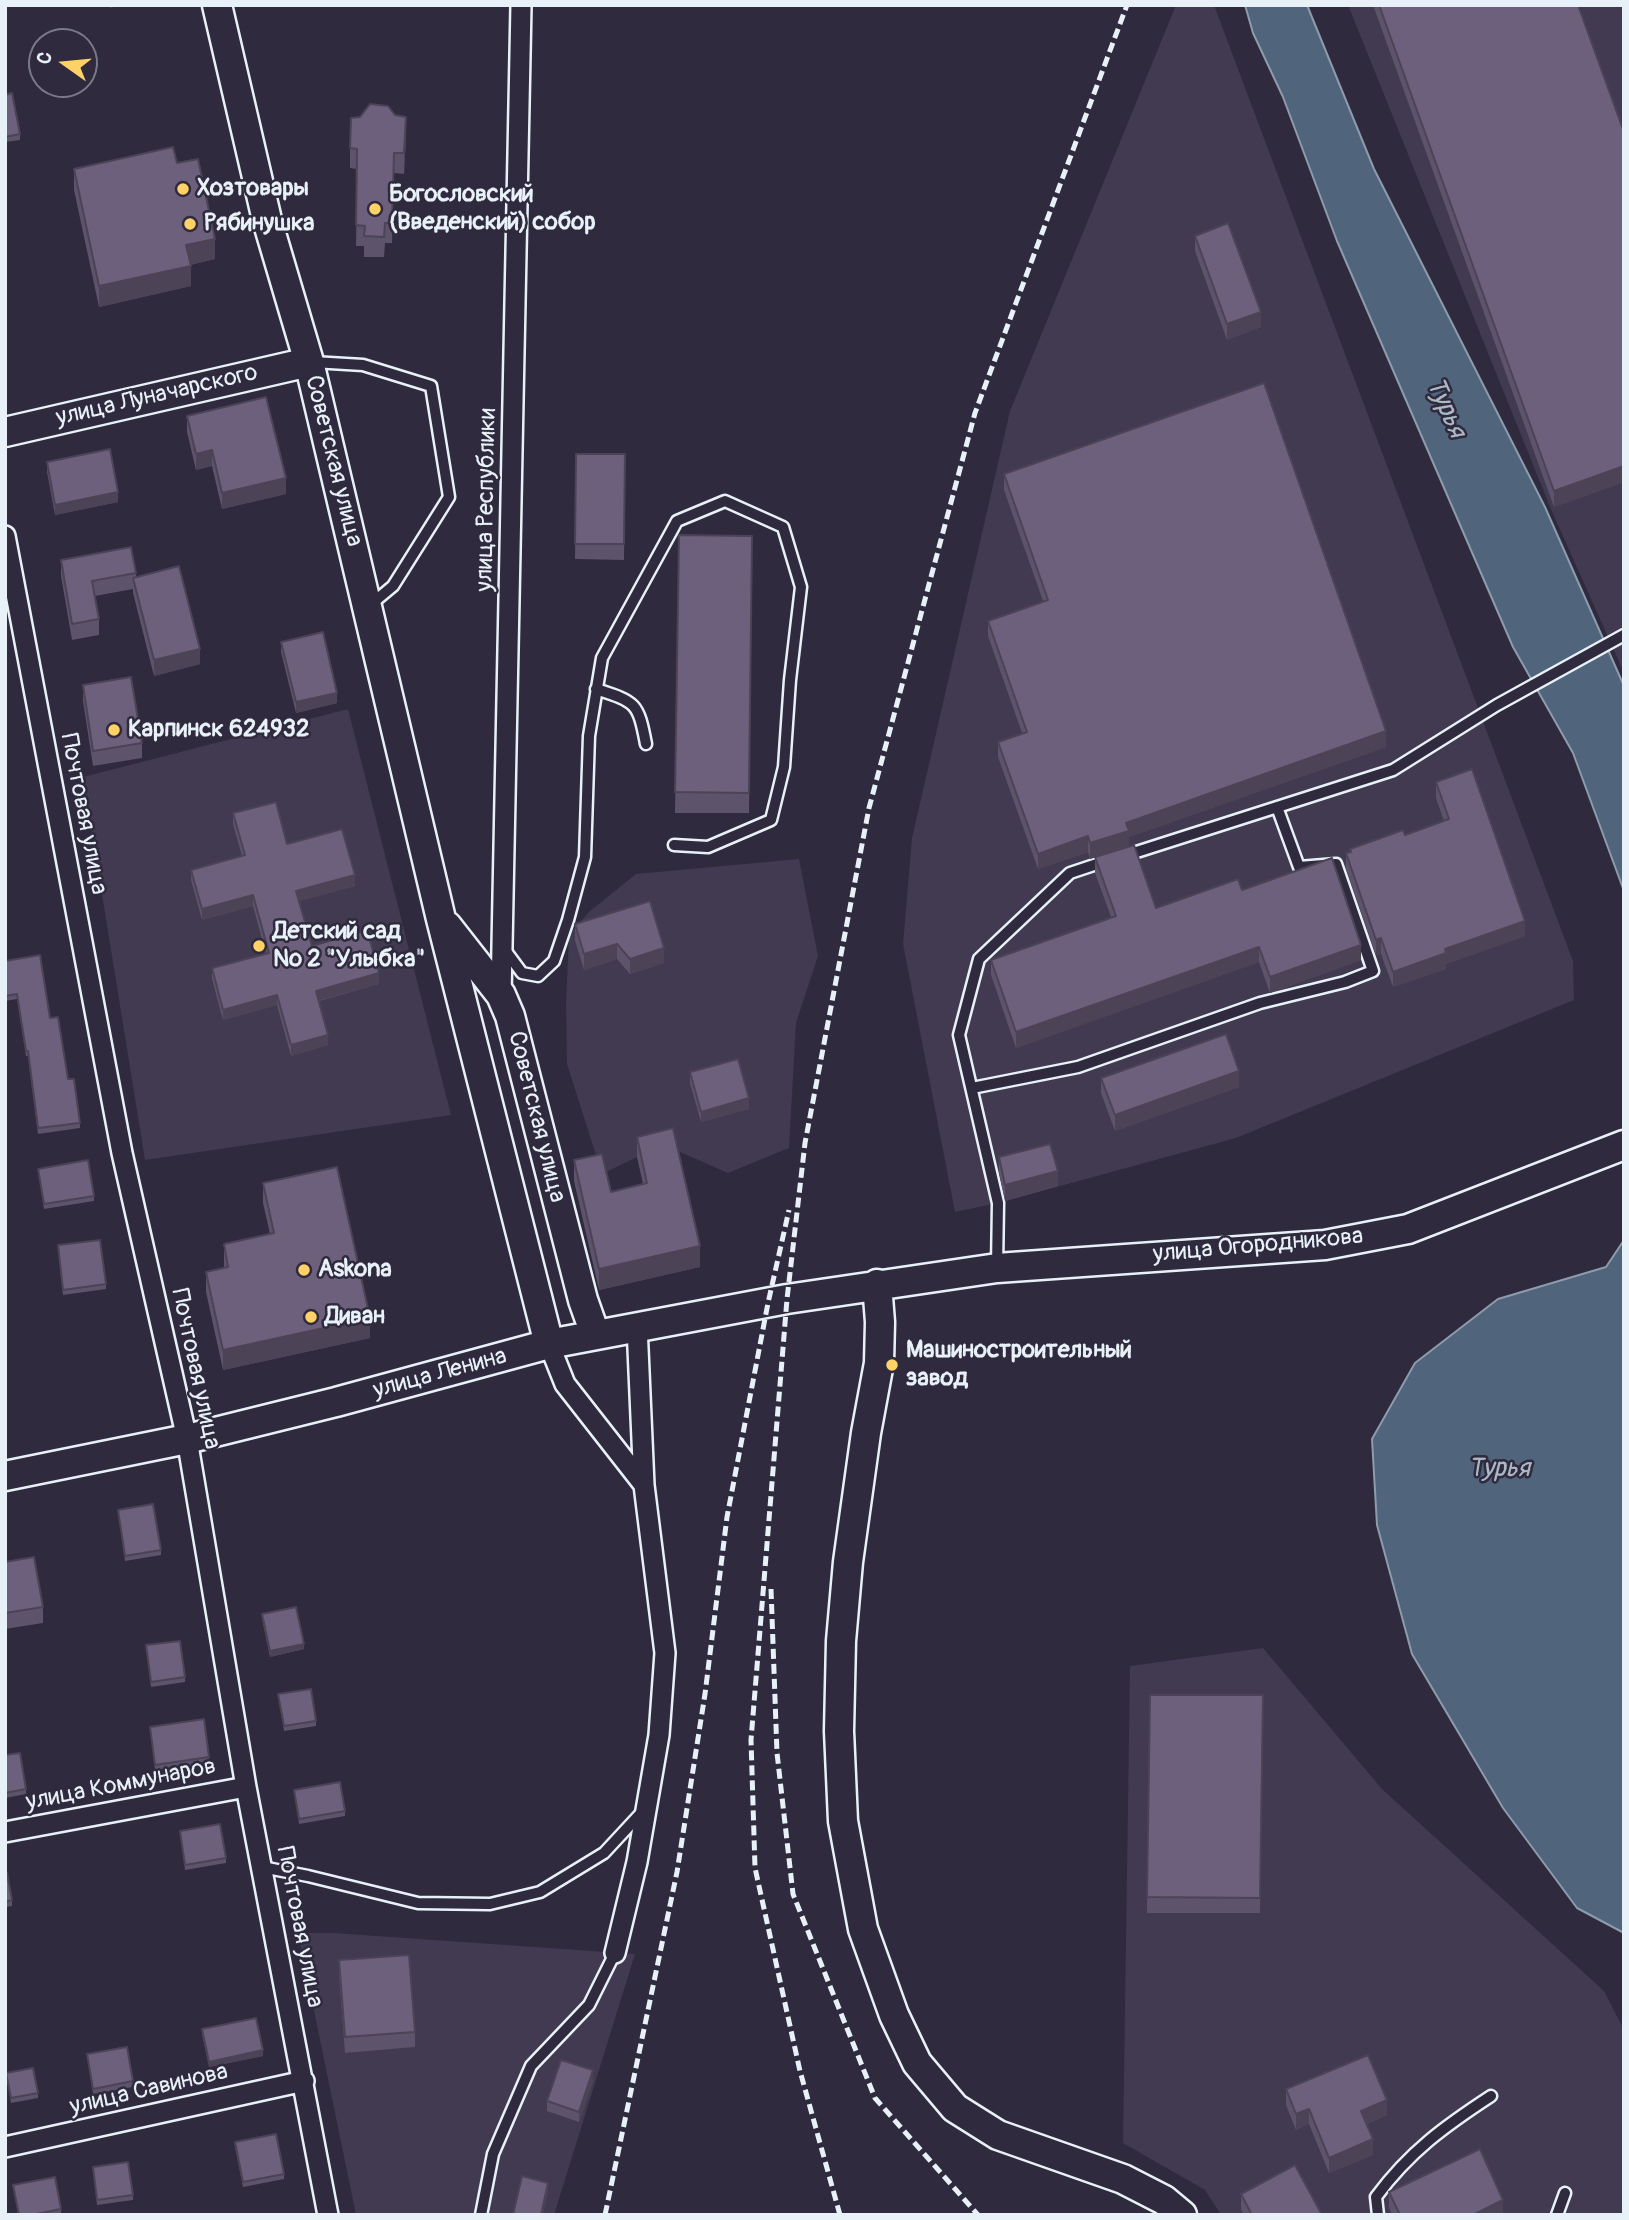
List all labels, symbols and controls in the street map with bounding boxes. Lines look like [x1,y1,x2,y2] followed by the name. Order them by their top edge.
[28,28,98,98] north arrow
[32,49,58,67] text: С
[197,175,309,203] place label: Хозтовары
[175,181,191,197] marker: Хозтовары
[389,181,596,237] place label: Богословский (Введенский) собор
[367,201,383,217] marker: Богословский (Введенский) собор
[204,210,314,238] place label: Рябинушка
[182,216,198,232] marker: Рябинушка
[53,359,261,433] street label: улица Луначарского
[298,372,368,550] street label: Советская улица
[1418,373,1472,443] water label: Турья
[471,408,503,592] street label: улица Республики
[128,716,309,744] place label: Карпинск 624932
[106,722,122,738] marker: Карпинск 624932
[53,731,113,897] street label: Почтовая улица
[273,918,425,974] place label: Детский сад № 2 "Улыбка"
[251,938,267,954] marker: Детский сад № 2 "Улыбка"
[501,1028,571,1206] street label: Советская улица
[1152,1222,1364,1270] street label: улица Огородникова
[318,1256,392,1284] place label: Askona
[296,1262,312,1278] marker: Askona
[164,1286,226,1452] street label: Почтовая улица
[325,1303,385,1331] place label: Диван
[303,1309,319,1325] marker: Диван
[906,1337,1132,1393] place label: Машиностроительный завод
[370,1342,510,1406] street label: улица Ленина
[884,1357,900,1373] marker: Машиностроительный завод
[1468,1453,1530,1485] water label: Турья
[24,1752,218,1818] street label: улица Коммунаров
[269,1844,329,2010] street label: Почтовая улица
[67,2058,231,2122] street label: улица Савинова

